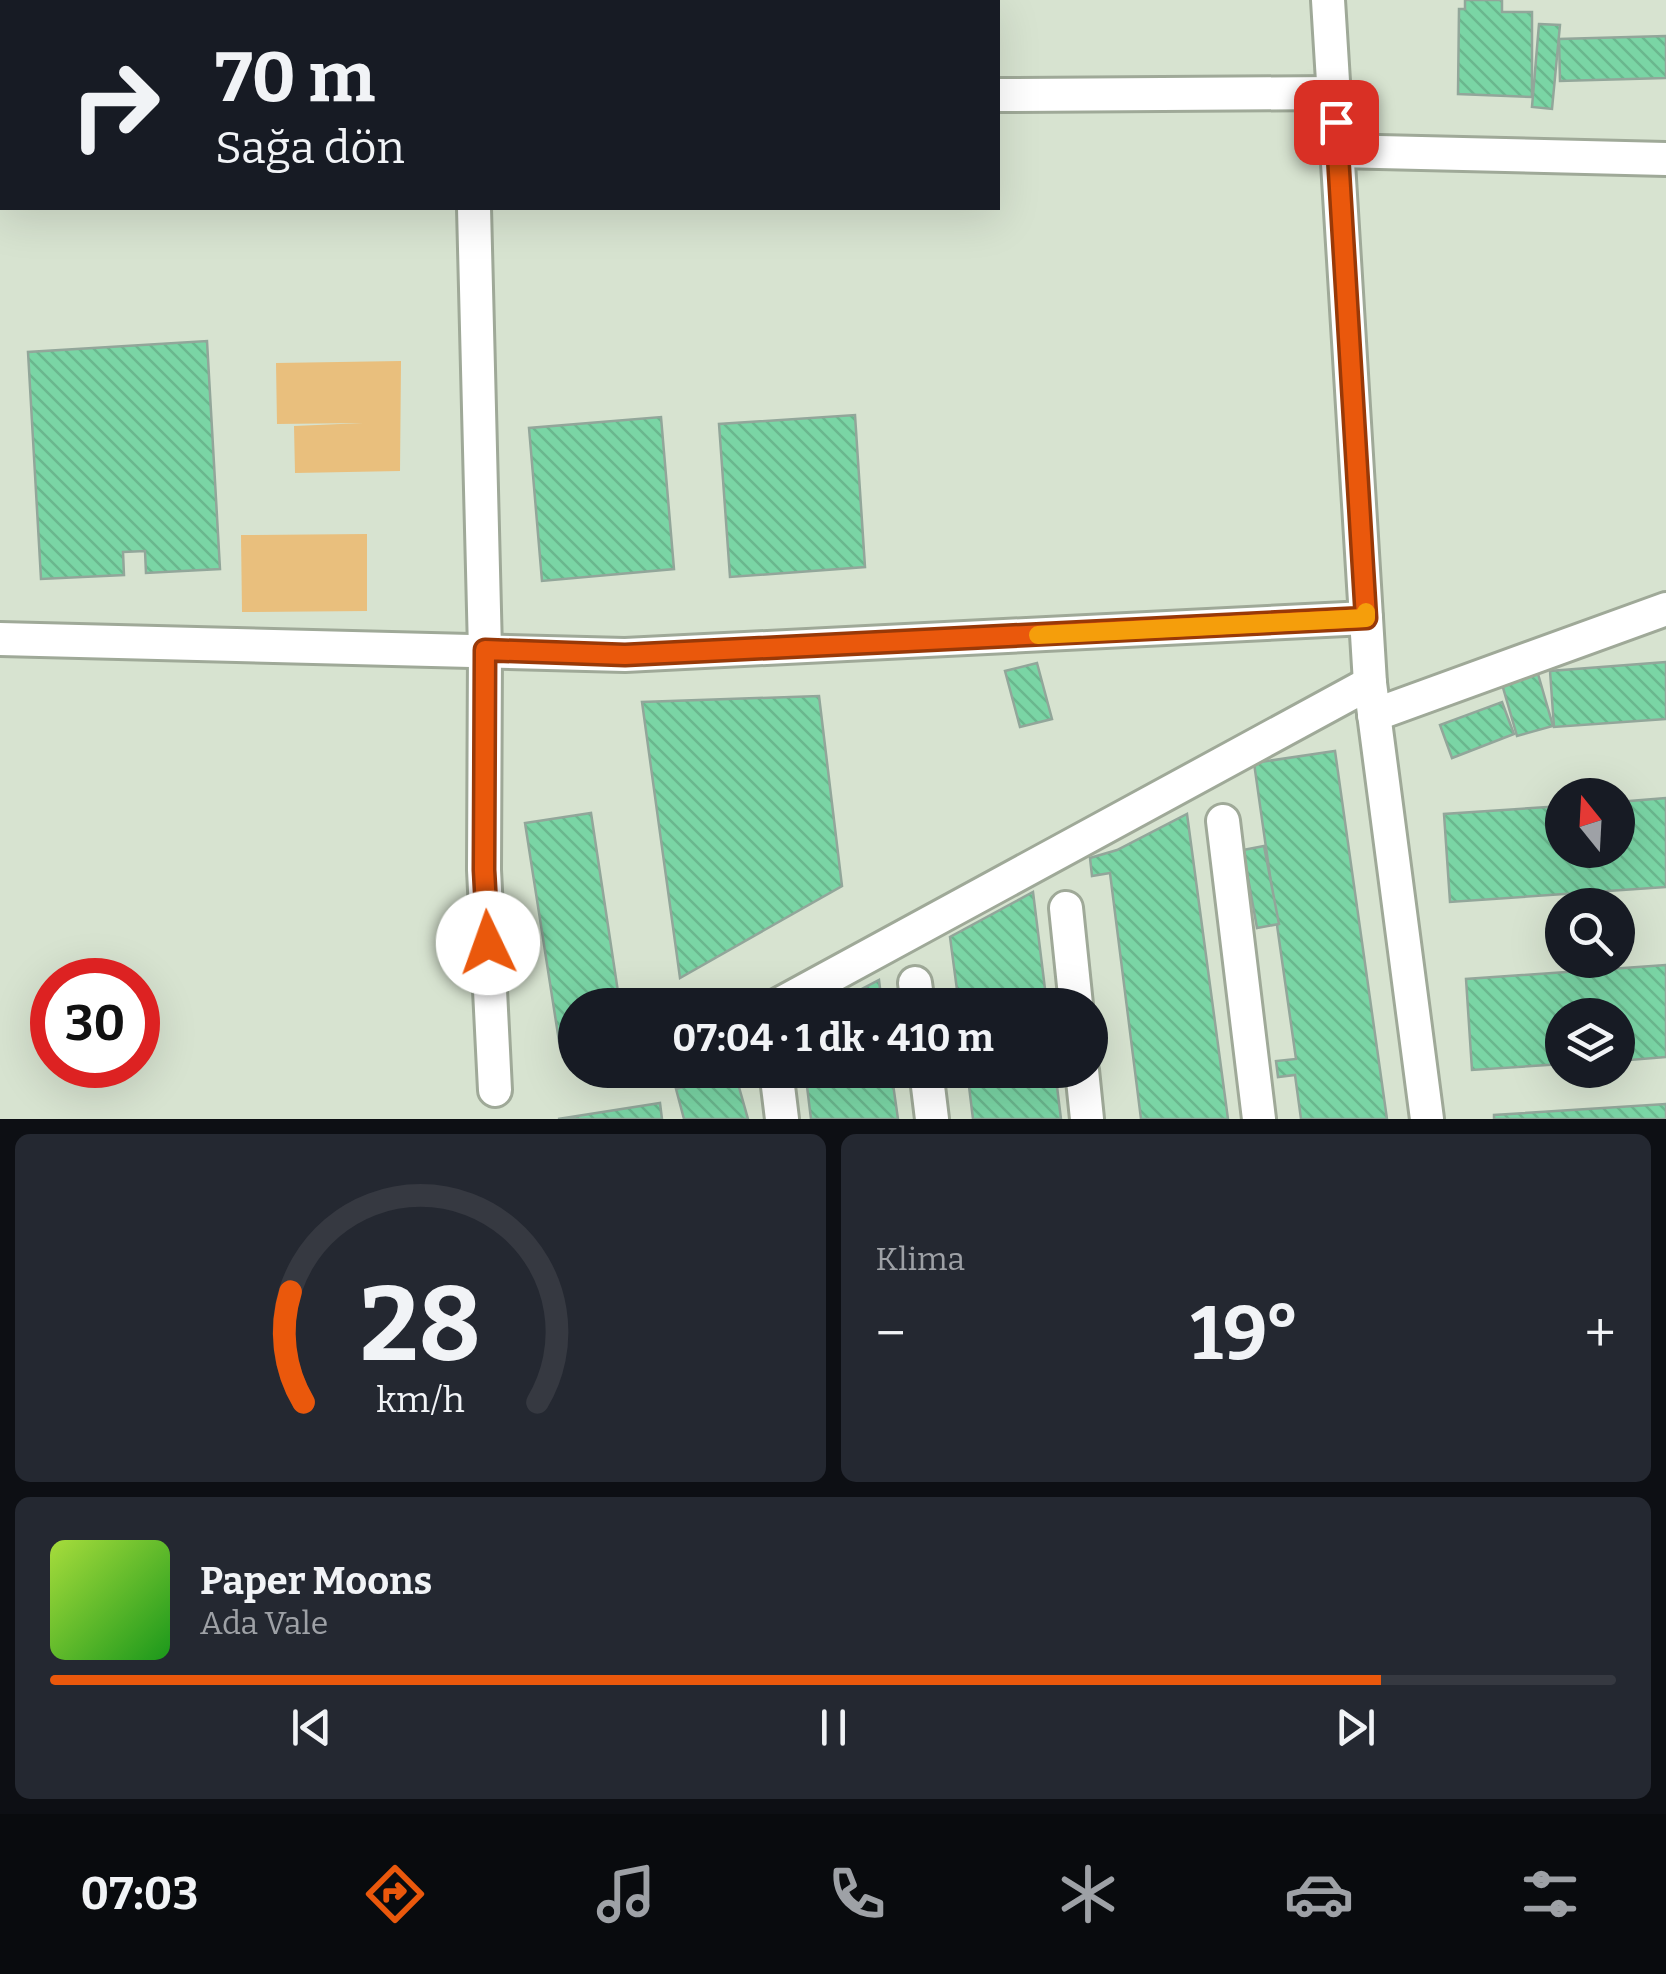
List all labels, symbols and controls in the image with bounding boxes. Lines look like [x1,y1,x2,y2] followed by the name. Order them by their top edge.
[215,36,375,120] text: 70 m
[50,40,180,170] icon: right
[1294,80,1379,165] pin
[1309,95,1364,150] icon: arrive
[215,121,405,175] text: Sağa dön
[1545,778,1635,868] north arrow
[1545,778,1635,1088] map controls
[1545,888,1635,978] button: search
[436,891,540,995] position arrow
[30,958,160,1088] speed limit sign: 30
[1545,998,1635,1088] button: layers
[672,1015,994,1061] text: 07:04 · 1 dk · 410 m
[876,1240,965,1278] text: Klima
[360,1263,481,1388] text: 28
[1191,1289,1300,1379] text: 19°
[876,1301,906,1367] text: −
[1585,1301,1616,1367] text: +
[376,1379,464,1421] text: km/h
[200,1558,432,1604] text: Paper Moons
[200,1604,328,1642] text: Ada Vale
[284,1700,339,1755] icon: previous
[806,1700,861,1755] icon: pause
[1328,1700,1383,1755] icon: next
[360,1859,430,1929] icon: directions
[591,1859,661,1929] icon: music
[822,1859,892,1929] icon: phone
[1053,1859,1123,1929] icon: climate
[1284,1859,1354,1929] icon: car
[1515,1859,1585,1929] icon: filters
[81,1867,198,1921] text: 07:03

